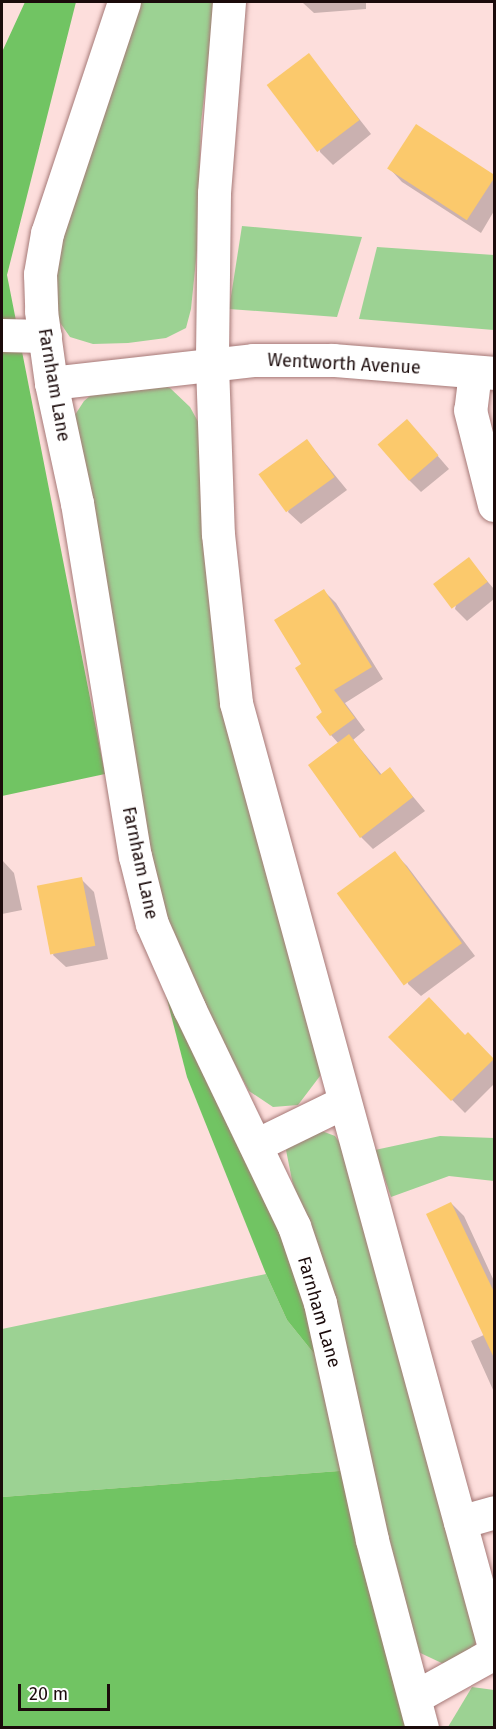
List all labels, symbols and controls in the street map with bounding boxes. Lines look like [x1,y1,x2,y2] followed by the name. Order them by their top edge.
[33,327,75,443] street label: Farnham Lane
[267,349,421,379] street label: Wentworth Avenue
[118,805,162,921] street label: Farnham Lane
[293,1254,345,1370] street label: Farnham Lane
[21,1672,112,1710] scale bar
[29,1683,68,1705] text: 20 m

